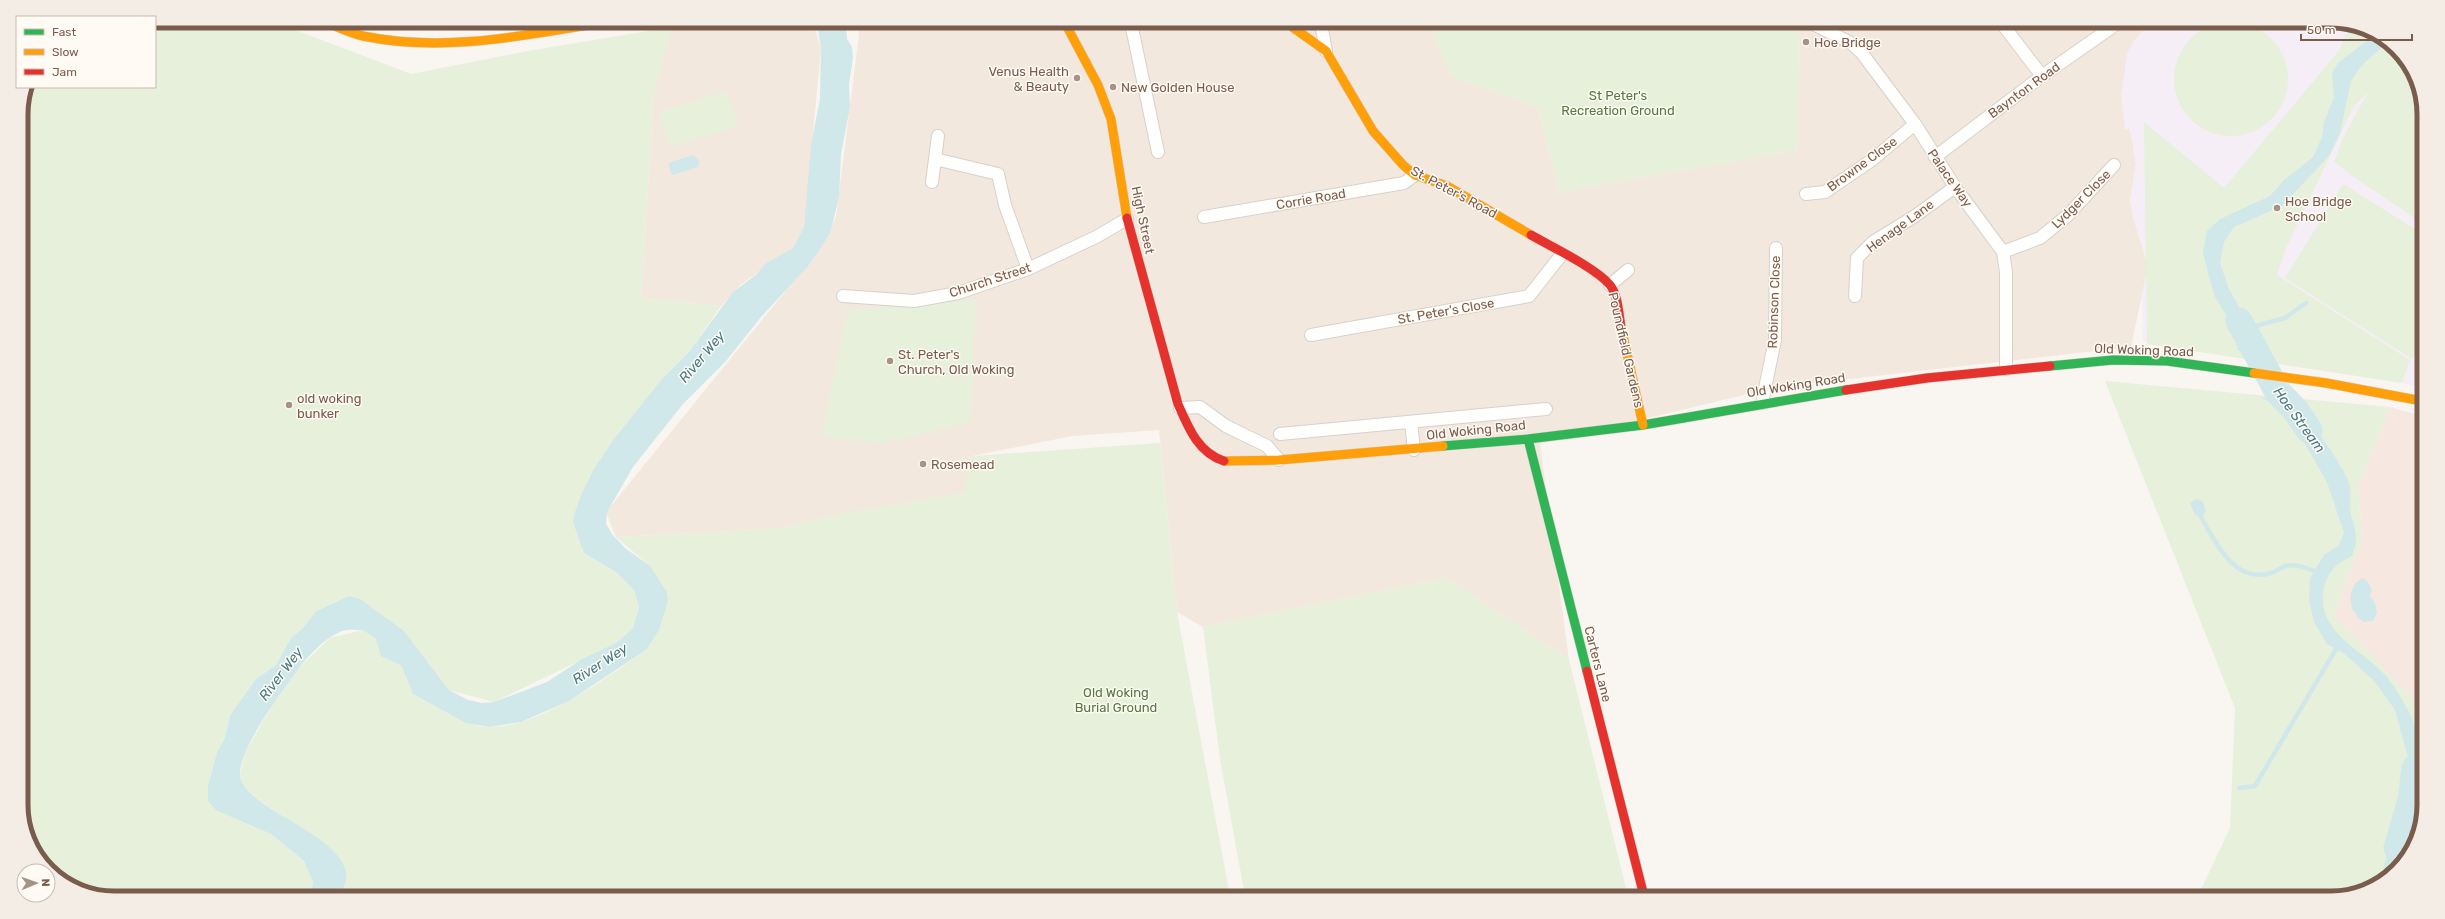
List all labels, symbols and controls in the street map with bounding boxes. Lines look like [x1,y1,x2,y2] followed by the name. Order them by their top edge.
[16,16,156,88] legend
[2301,16,2412,42] scale bar
[2307,23,2335,37] text: 50 m
[52,25,76,39] text: Fast
[1814,35,1881,51] place label: Hoe Bridge
[1801,37,1811,47] marker: Hoe Bridge
[52,45,79,59] text: Slow
[1985,59,2063,121] street label: Baynton Road
[988,64,1069,94] place label: Venus Health & Beauty
[52,65,77,79] text: Jam
[1072,73,1082,83] marker: Venus Health & Beauty
[1121,80,1234,95] place label: New Golden House
[1108,82,1118,92] marker: New Golden House
[1561,88,1675,118] park label: St Peter's Recreation Ground
[1824,134,1900,194] street label: Browne Close
[1924,146,1976,210] street label: Palace Way
[1408,163,1500,221] street label: St. Peter's Road
[2049,167,2114,232] street label: Lydger Close
[1128,185,1157,255] street label: High Street
[1275,185,1347,213] street label: Corrie Road
[2285,194,2352,224] place label: Hoe Bridge School
[1863,197,1937,256] street label: Henage Lane
[2272,203,2282,213] marker: Hoe Bridge School
[1765,255,1783,349] street label: Robinson Close
[947,260,1033,300] street label: Church Street
[1605,291,1647,410] street label: Poundfield Gardens
[1396,295,1496,327] street label: St. Peter's Close
[675,327,729,386] water label: River Wey
[2094,341,2194,360] street label: Old Woking Road
[898,347,1015,378] place label: St. Peter's Church, Old Woking
[885,356,895,366] marker: St. Peter's Church, Old Woking
[1746,370,1847,401] street label: Old Woking Road
[2269,384,2329,456] water label: Hoe Stream
[297,391,361,421] place label: old woking bunker
[284,400,294,410] marker: old woking bunker
[1426,417,1526,444] street label: Old Woking Road
[931,457,995,472] place label: Rosemead
[918,459,928,469] marker: Rosemead
[1581,625,1615,703] street label: Carters Lane
[569,639,632,688] water label: River Wey
[255,643,307,704] water label: River Wey
[1075,685,1157,715] park label: Old Woking Burial Ground
[16,863,56,903] north arrow
[39,878,52,887] text: N

